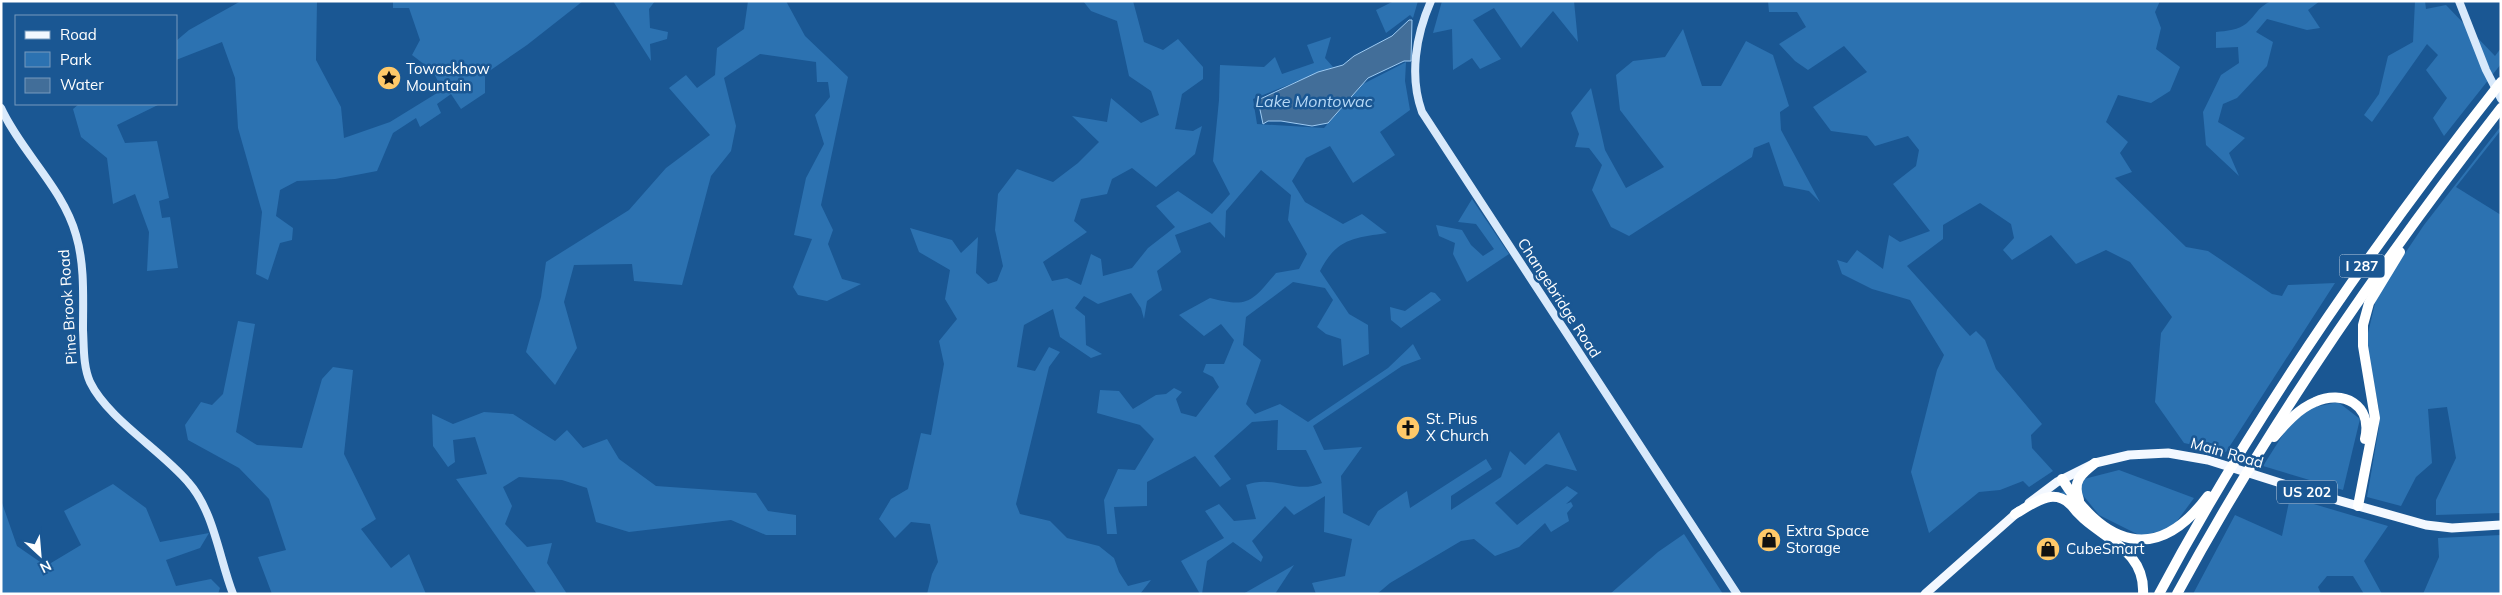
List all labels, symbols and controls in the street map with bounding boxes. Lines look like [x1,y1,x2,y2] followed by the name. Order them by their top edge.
[15,15,178,105] legend
[60,25,97,44] text: Road
[60,50,92,69] text: Park
[406,59,490,95] place label: Towackhow Mountain
[376,65,402,91] place icon: Towackhow Mountain
[60,75,104,94] text: Water
[1255,91,1373,111] water label: Lake Montowac
[1514,234,1605,361] street label: Changebridge Road
[54,249,81,365] street label: Pine Brook Road
[2340,255,2384,278] road number: I 287
[1426,409,1489,445] place label: St. Pius X Church
[1395,415,1421,441] church icon: St. Pius X Church
[2189,433,2266,472] street label: Main Road
[2277,481,2337,504] road number: US 202
[1786,521,1869,557] place label: Extra Space Storage
[1756,527,1782,553] shop icon: Extra Space Storage
[15,530,65,580] north arrow
[2035,536,2061,562] shop icon: CubeSmart
[2066,539,2145,558] place label: CubeSmart
[37,556,54,577] text: N

